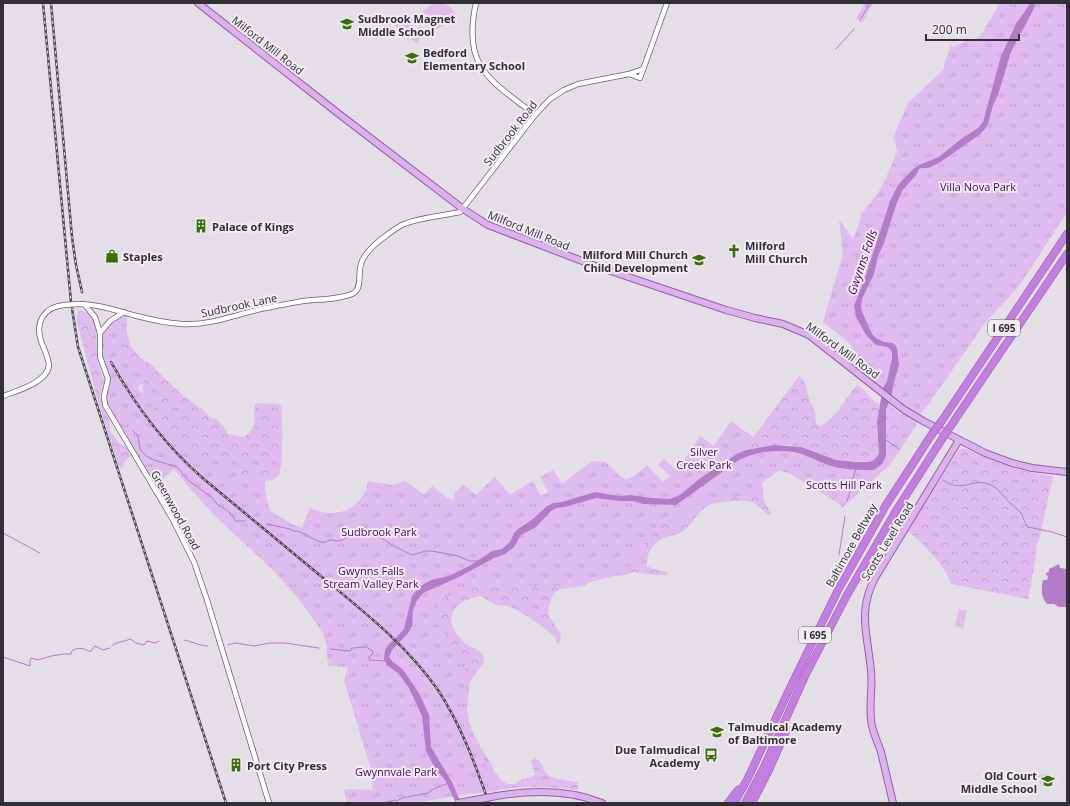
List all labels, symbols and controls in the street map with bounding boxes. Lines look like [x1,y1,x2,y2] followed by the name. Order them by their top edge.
[358,11,455,39] place label: Sudbrook Magnet Middle School
[229,12,307,78] street label: Milford Mill Road
[339,16,355,32] school or university icon: Sudbrook Magnet Middle School
[926,16,1019,42] scale bar
[932,21,967,38] text: 200 m
[423,45,525,73] place label: Bedford Elementary School
[404,50,420,66] school or university icon: Bedford Elementary School
[480,97,540,169] street label: Sudbrook Road
[940,179,1016,194] park label: Villa Nova Park
[486,207,572,253] street label: Milford Mill Road
[193,218,209,234] building icon: Palace of Kings
[212,219,295,234] place label: Palace of Kings
[843,227,881,297] water label: Gwynns Falls
[745,238,808,266] place label: Milford Mill Church
[726,243,742,259] church icon: Milford Mill Church
[582,247,688,275] place label: Milford Mill Church Child Development
[104,248,120,264] shop icon: Staples
[123,249,163,264] place label: Staples
[691,252,707,268] school or university icon: Milford Mill Church Child Development
[200,290,278,320] street label: Sudbrook Lane
[803,318,883,382] street label: Milford Mill Road
[988,320,1020,336] road number: I 695
[676,444,732,472] park label: Silver Creek Park
[148,467,204,553] street label: Greenwood Road
[806,477,882,492] park label: Scotts Hill Park
[858,499,916,583] street label: Scotts Level Road
[822,500,880,589] street label: Baltimore Beltway
[341,524,417,539] park label: Sudbrook Park
[323,563,419,591] park label: Gwynns Falls Stream Valley Park
[799,627,831,643] road number: I 695
[728,719,842,747] place label: Talmudical Academy of Baltimore
[709,724,725,740] school or university icon: Talmudical Academy of Baltimore
[615,742,701,770] place label: Due Talmudical Academy
[703,747,719,763] bus stop icon: Due Talmudical Academy
[228,757,244,773] building icon: Port City Press
[247,758,327,773] place label: Port City Press
[355,764,437,779] park label: Gwynnvale Park
[961,768,1037,796] place label: Old Court Middle School
[1040,773,1056,789] school or university icon: Old Court Middle School

